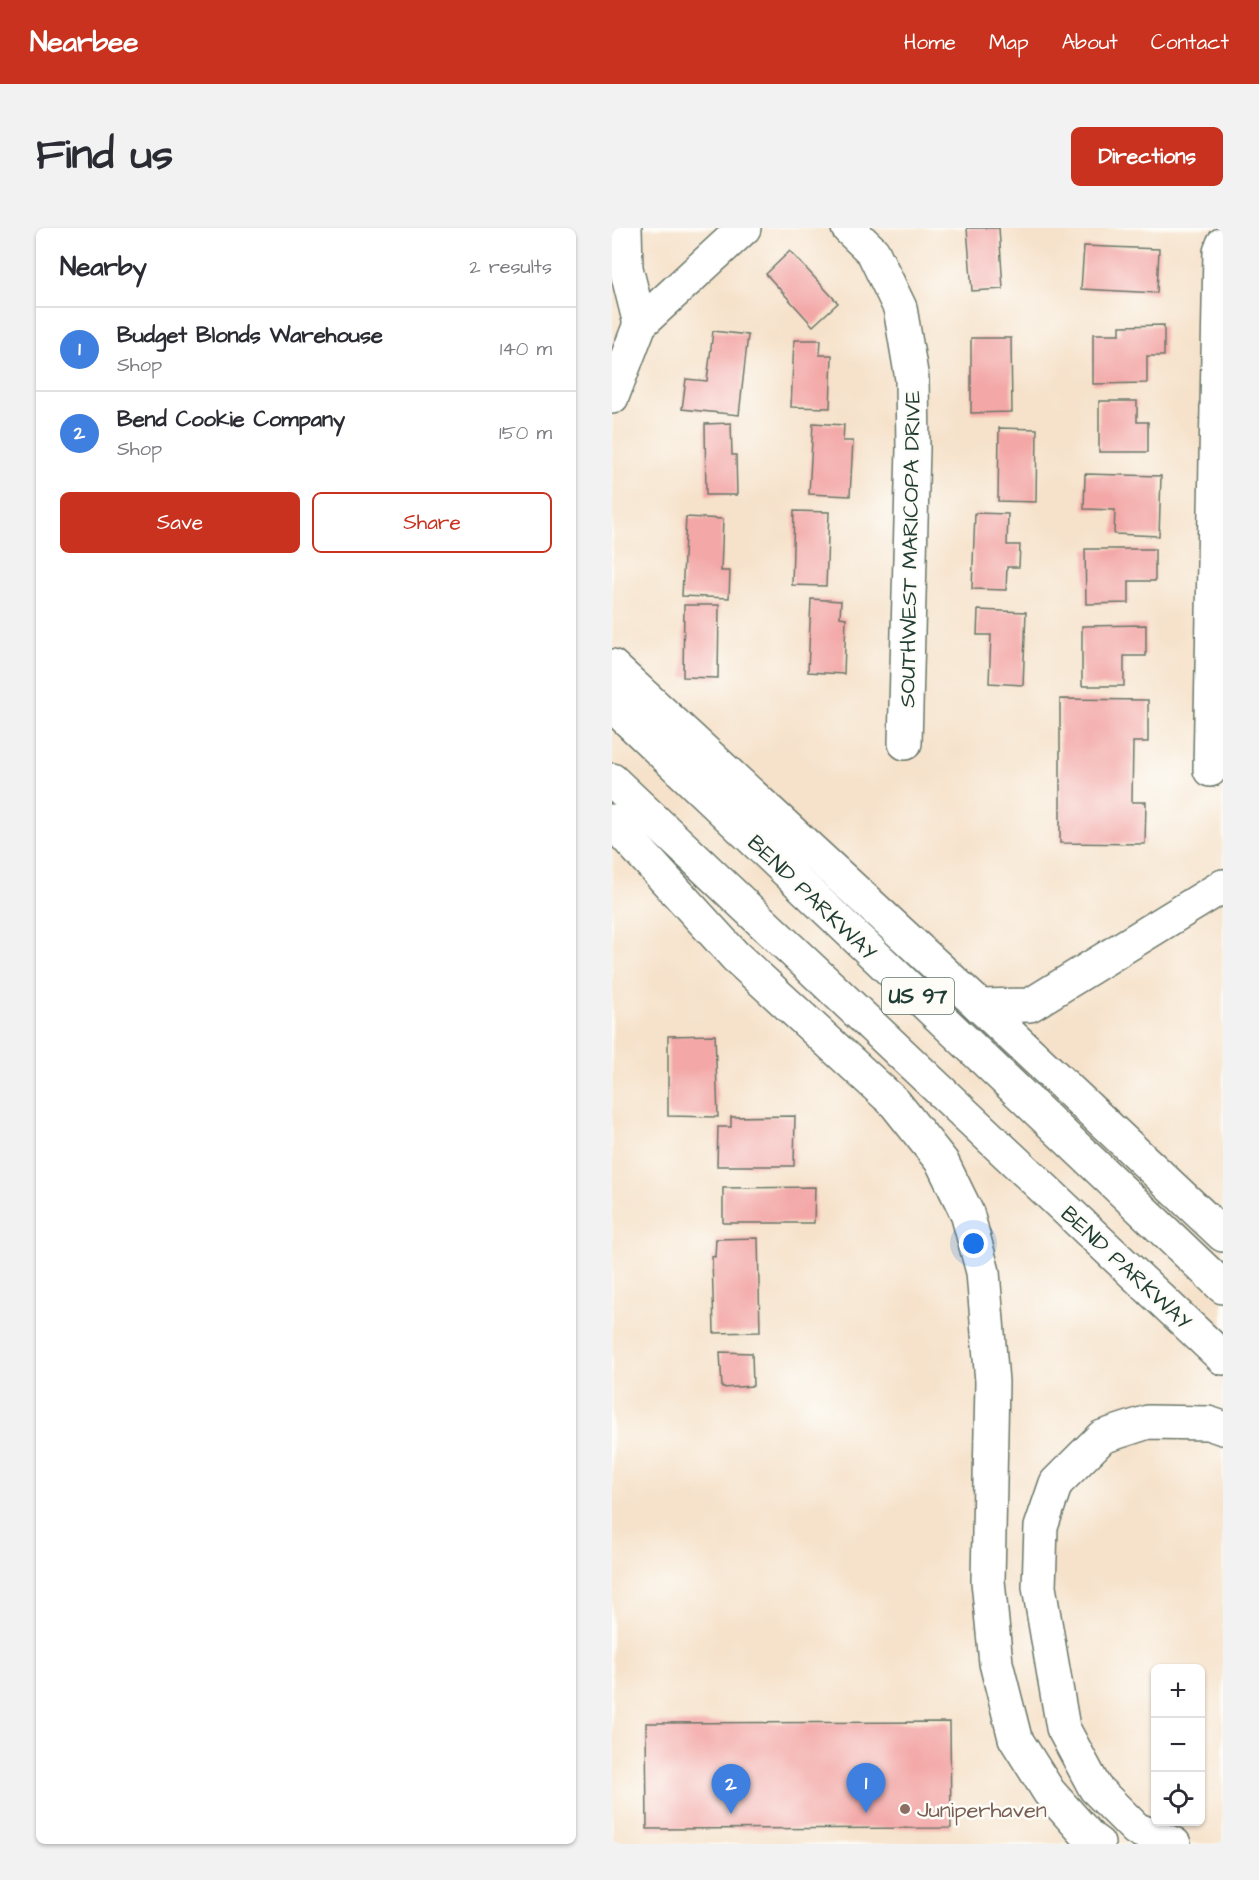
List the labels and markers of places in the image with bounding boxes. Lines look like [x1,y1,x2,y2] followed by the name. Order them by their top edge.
[712,1764,750,1814] pin: 2
[846,1764,886,1813] pin: 1
[917,1795,1047,1826] place label: Juniperhaven
[898,1802,912,1816] marker: Juniperhaven

